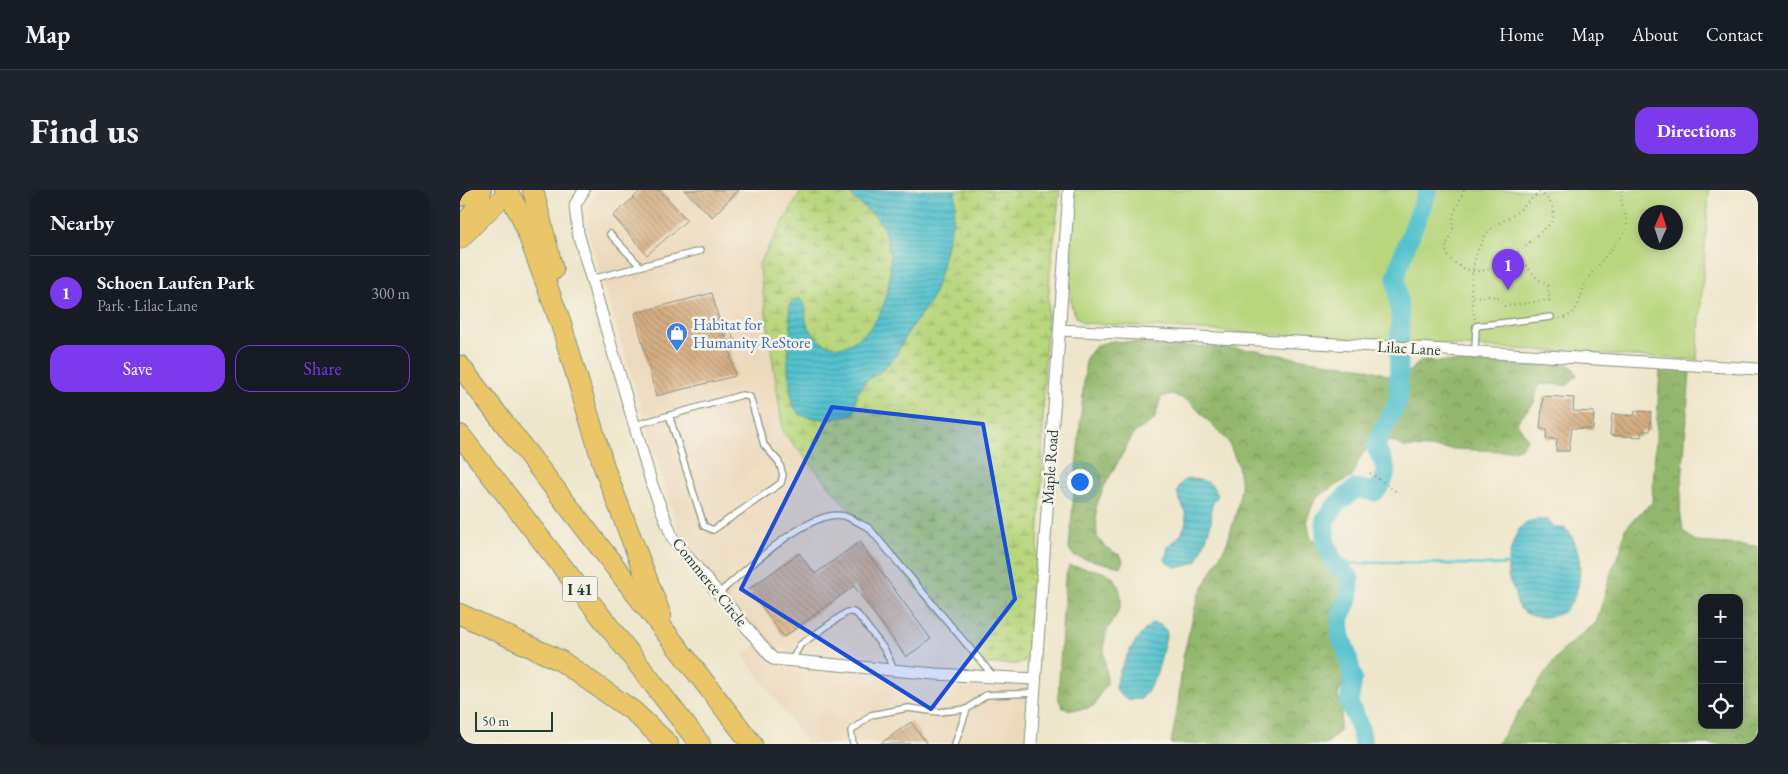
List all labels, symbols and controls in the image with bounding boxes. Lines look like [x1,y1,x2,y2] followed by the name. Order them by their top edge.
[25,19,70,50] text: Map
[1499,23,1544,46] text: Home
[1572,23,1604,46] text: Map
[1632,23,1678,46] text: About
[1706,23,1763,46] text: Contact
[1635,107,1758,154] button: Directions
[30,108,139,153] text: Find us
[1638,205,1683,250] north arrow
[50,209,114,236] text: Nearby
[1492,249,1524,290] pin: 1
[97,270,255,295] text: Schoen Laufen Park
[62,283,70,304] text: 1
[371,283,410,304] text: 300 m
[97,295,197,316] text: Park · Lilac Lane
[693,314,810,353] place label: Habitat for Humanity ReStore
[665,321,689,352] shop icon: Habitat for Humanity ReStore
[1377,336,1441,360] street label: Lilac Lane
[50,345,225,392] button: Save
[235,345,410,392] button: Share
[1037,428,1063,505] street label: Maple Road
[1067,469,1093,495] your location
[668,533,752,631] street label: Commerce Circle
[562,576,598,602] road number: I 41
[1698,594,1743,729] map controls
[1698,594,1743,639] button: +
[1698,639,1743,684] button: −
[1698,684,1743,729] button: locate
[475,709,552,732] scale bar
[482,712,509,730] text: 50 m

